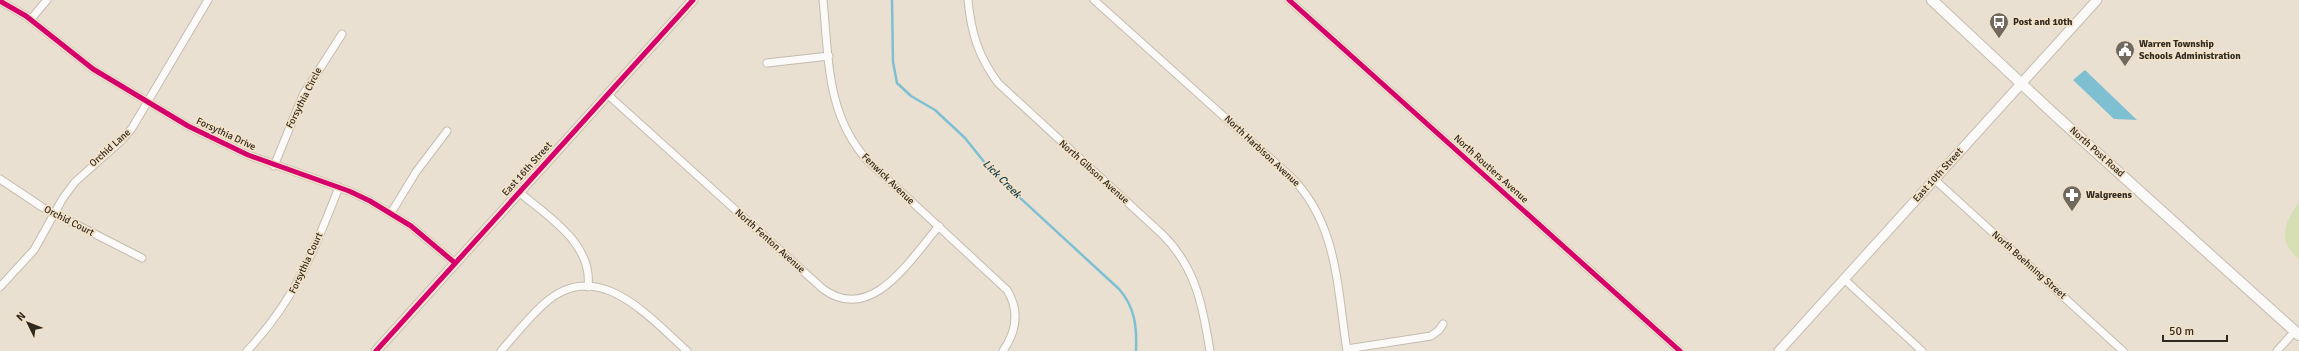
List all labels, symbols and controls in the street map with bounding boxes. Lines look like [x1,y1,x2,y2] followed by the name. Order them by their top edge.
[1988,11,2010,39] bus stop icon: Post and 10th
[2013,16,2073,28] place label: Post and 10th
[2139,38,2241,62] place label: Warren Township Schools Administration
[2114,39,2136,67] public building icon: Warren Township Schools Administration
[284,66,324,130] street label: Forsythia Circle
[1222,113,1302,189] street label: North Harbison Avenue
[194,115,258,153] street label: Forsythia Drive
[2067,124,2127,180] street label: North Post Road
[87,126,133,170] street label: Orchid Lane
[1451,132,1531,206] street label: North Routiers Avenue
[1057,137,1131,207] street label: North Gibson Avenue
[500,139,555,199] street label: East 16th Street
[1911,145,1966,205] street label: East 10th Street
[859,151,917,207] street label: Fenwick Avenue
[980,157,1025,202] water label: Lick Creek
[2061,184,2083,212] pharmacy icon: Walgreens
[2086,189,2133,201] place label: Walgreens
[42,203,96,239] street label: Orchid Court
[733,206,807,276] street label: North Fenton Avenue
[1989,228,2069,302] street label: North Boehning Street
[287,230,326,295] street label: Forsythia Court
[8,303,48,343] north arrow
[14,309,28,324] text: N
[2163,317,2227,343] scale bar
[2169,324,2194,339] text: 50 m

